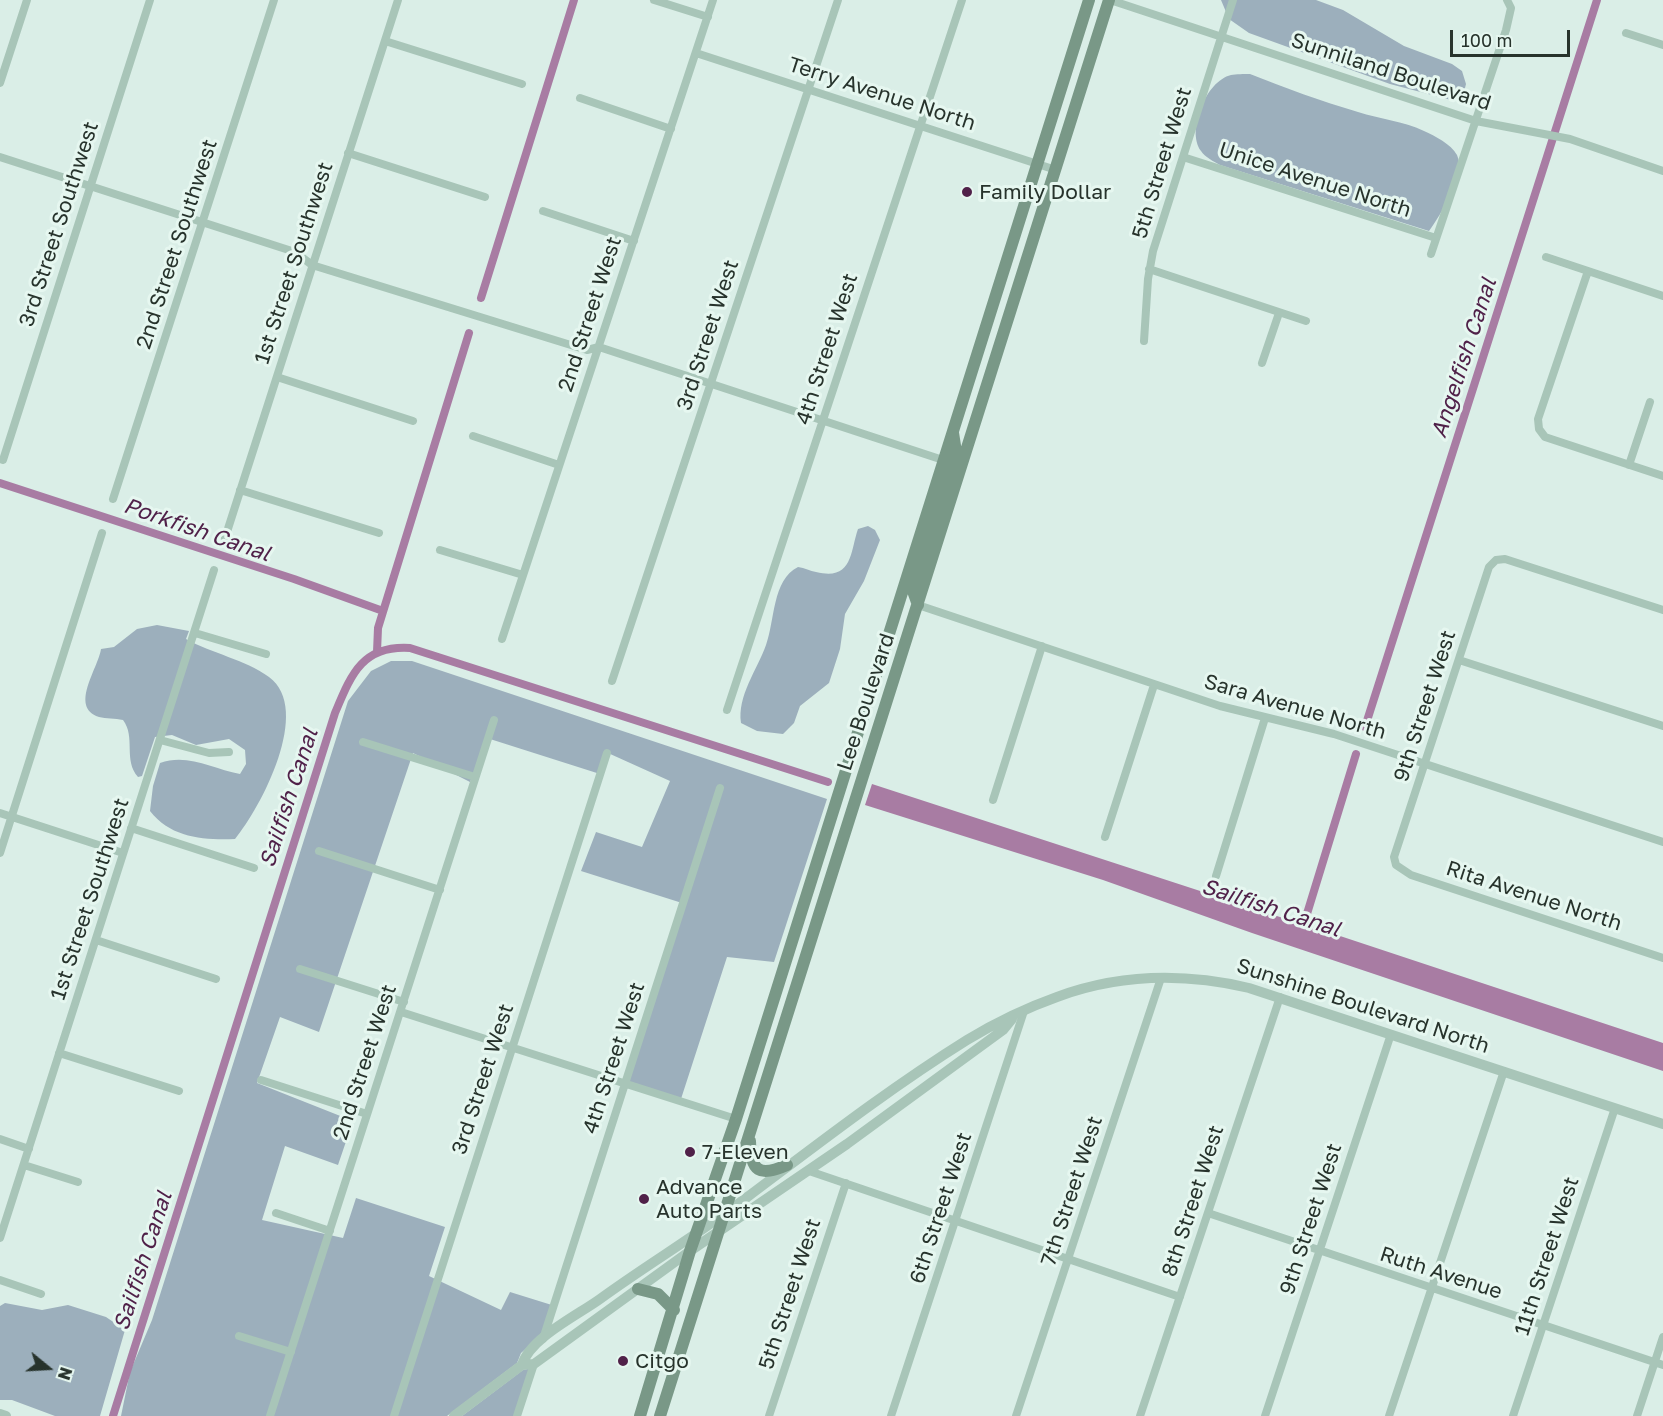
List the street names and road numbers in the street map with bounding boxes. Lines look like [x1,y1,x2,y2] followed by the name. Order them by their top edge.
[1288,28,1494,116] street label: Sunniland Boulevard
[785,52,979,136] street label: Terry Avenue North
[1127,84,1197,242] street label: 5th Street West
[14,118,104,330] street label: 3rd Street Southwest
[131,136,223,352] street label: 2nd Street Southwest
[1216,137,1414,223] street label: Unice Avenue North
[249,159,339,367] street label: 1st Street Southwest
[553,233,627,395] street label: 2nd Street West
[672,257,744,413] street label: 3rd Street West
[791,270,863,428] street label: 4th Street West
[1389,627,1461,785] street label: 9th Street West
[832,630,900,774] street label: Lee Boulevard
[1201,669,1389,745] street label: Sara Avenue North
[45,795,135,1003] street label: 1st Street Southwest
[1443,856,1625,936] street label: Rita Avenue North
[1233,953,1493,1059] street label: Sunshine Boulevard North
[578,979,650,1137] street label: 4th Street West
[328,981,402,1143] street label: 2nd Street West
[447,1001,519,1157] street label: 3rd Street West
[1036,1113,1108,1269] street label: 7th Street West
[1157,1122,1229,1280] street label: 8th Street West
[905,1129,977,1287] street label: 6th Street West
[1275,1140,1347,1298] street label: 9th Street West
[1509,1173,1585,1339] street label: 11th Street West
[754,1215,826,1373] street label: 5th Street West
[1377,1241,1505,1305] street label: Ruth Avenue

